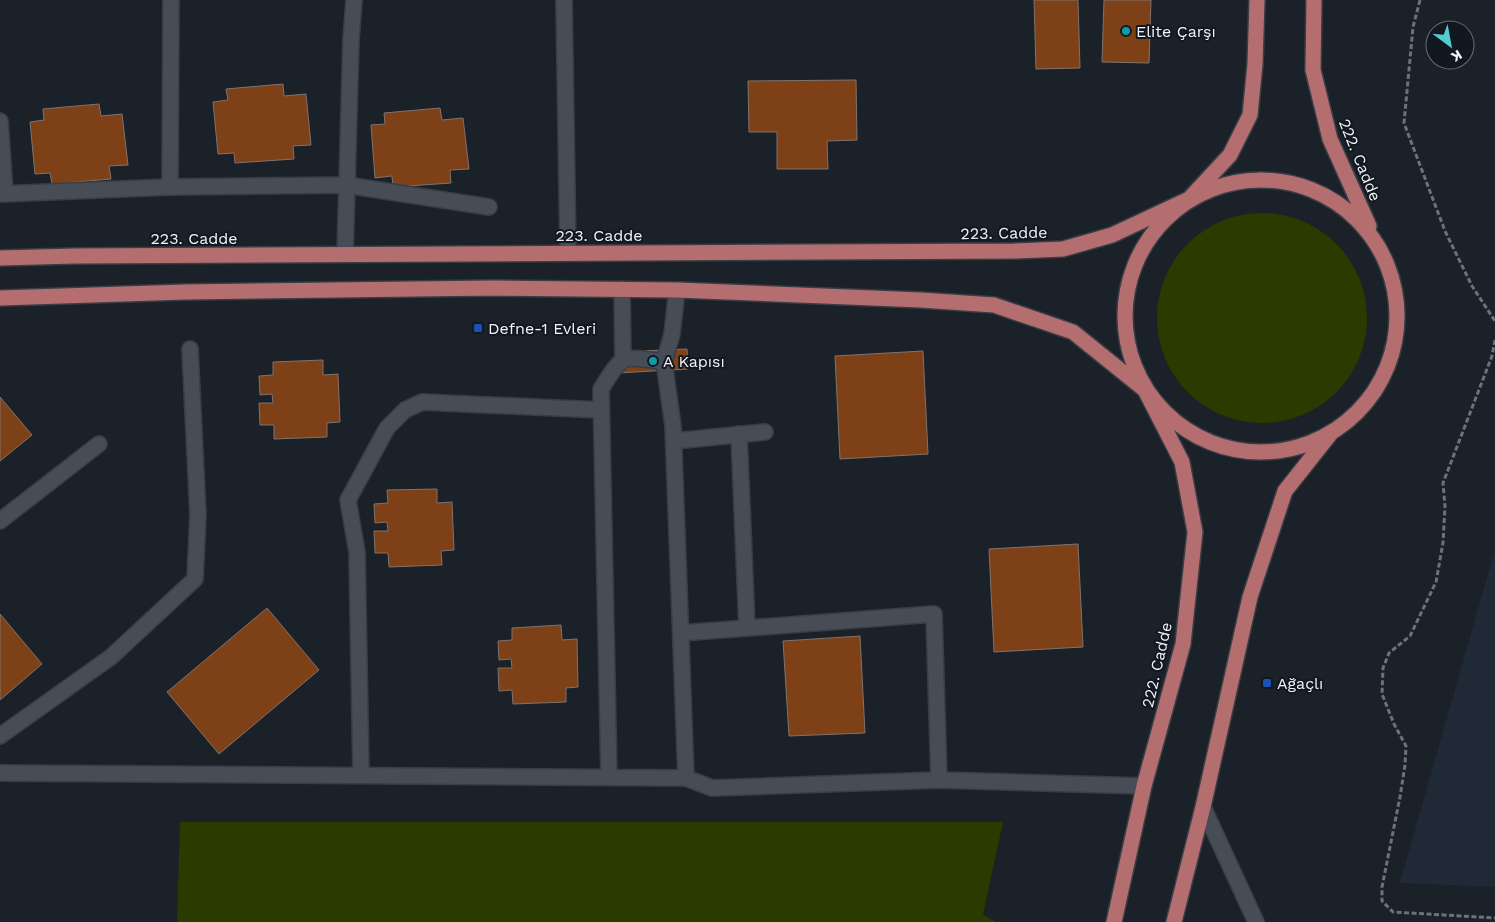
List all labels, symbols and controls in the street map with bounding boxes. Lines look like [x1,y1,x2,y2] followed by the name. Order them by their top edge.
[1425,20,1475,70] north arrow
[1136,22,1216,41] place label: Elite Çarşı
[1120,25,1132,37] marker: Elite Çarşı
[1448,47,1465,66] text: K
[1335,116,1385,204] street label: 222. Cadde
[960,223,1048,243] street label: 223. Cadde
[555,226,643,245] street label: 223. Cadde
[150,229,238,248] street label: 223. Cadde
[488,319,596,338] place label: Defne-1 Evleri
[472,322,484,334] marker: Defne-1 Evleri
[663,352,725,371] place label: A Kapısı
[647,355,659,367] marker: A Kapısı
[1138,620,1176,710] street label: 222. Cadde
[1277,674,1323,693] place label: Ağaçlı
[1261,677,1273,689] marker: Ağaçlı

